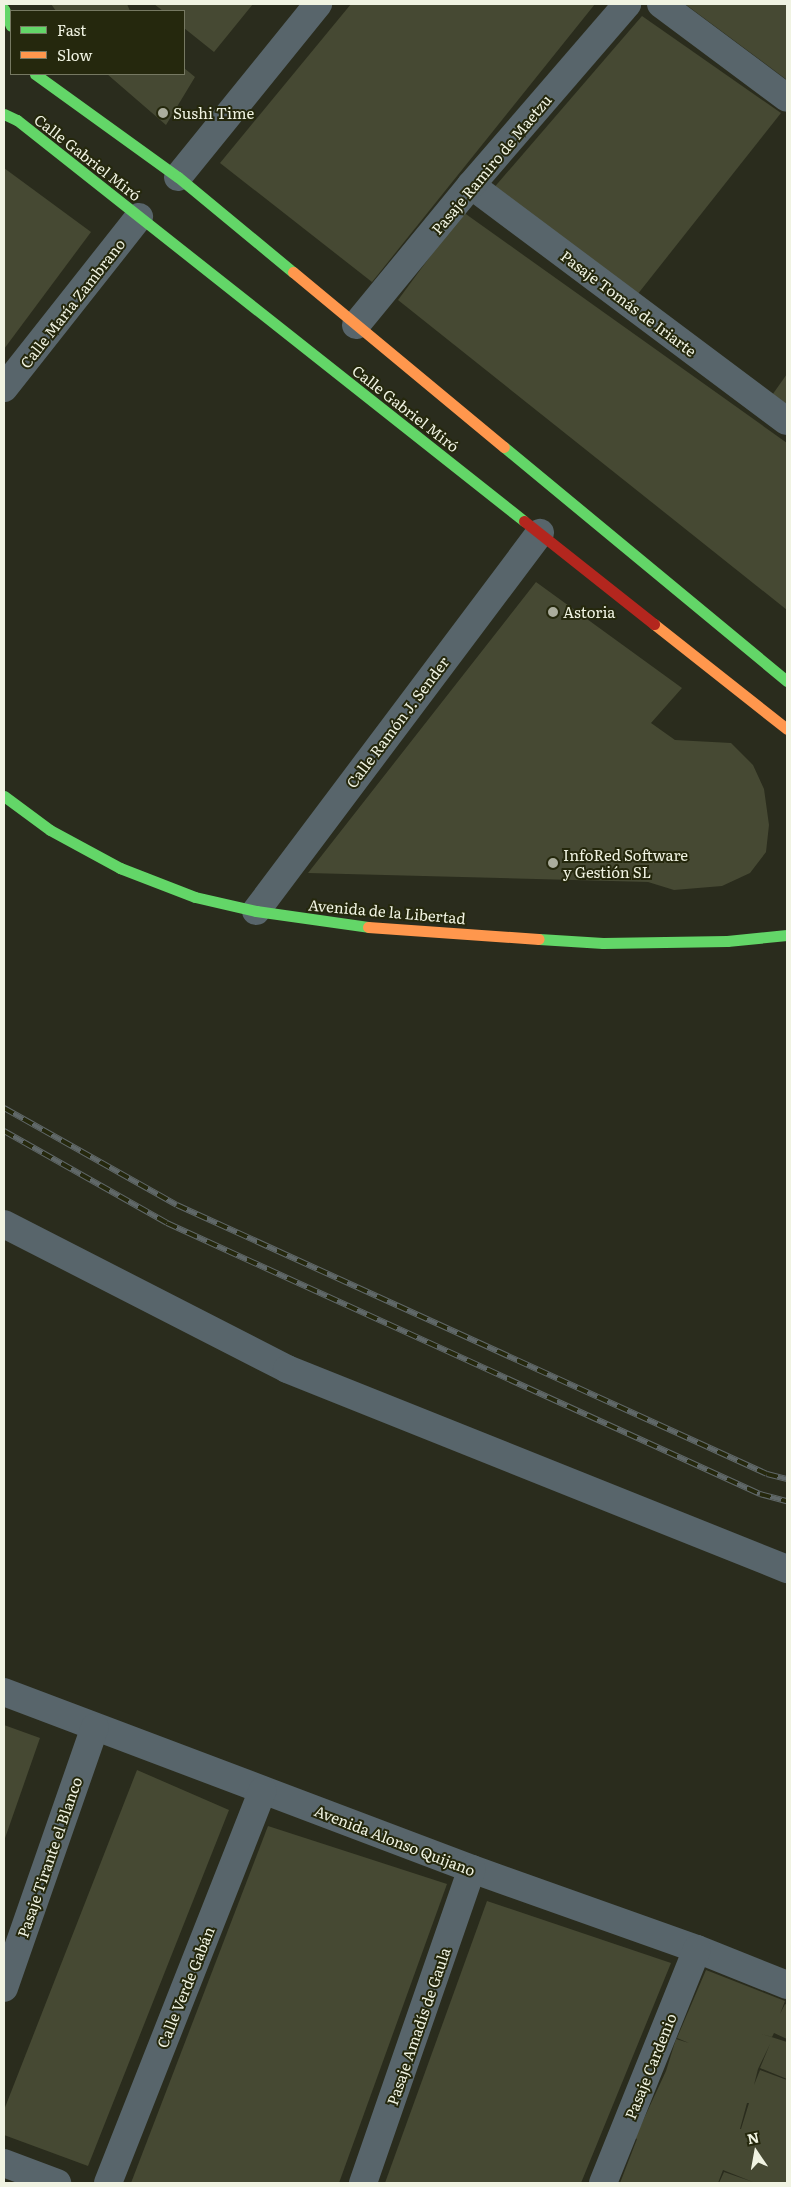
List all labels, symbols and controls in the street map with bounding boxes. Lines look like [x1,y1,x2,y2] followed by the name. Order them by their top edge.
[10,10,185,75] legend
[57,18,86,41] text: Fast
[57,43,92,66] text: Slow
[427,90,555,238] street label: Pasaje Ramiro de Maetzu
[173,104,254,122] place label: Sushi Time
[157,107,169,119] marker: Sushi Time
[31,110,145,204] street label: Calle Gabriel Miró
[16,235,128,371] street label: Calle María Zambrano
[558,246,700,360] street label: Pasaje Tomás de Iriarte
[349,361,463,455] street label: Calle Gabriel Miró
[563,603,615,621] place label: Astoria
[547,606,559,618] marker: Astoria
[342,653,452,791] street label: Calle Ramón J. Sender
[563,845,688,880] place label: InfoRed Software y Gestión SL
[547,857,559,869] marker: InfoRed Software y Gestión SL
[307,895,467,927] street label: Avenida de la Libertad
[13,1774,85,1940] street label: Pasaje Tirante el Blanco
[312,1801,478,1879] street label: Avenida Alonso Quijano
[153,1924,217,2050] street label: Calle Verde Gabán
[383,1945,453,2107] street label: Pasaje Amadís de Gaula
[621,2010,679,2122] street label: Pasaje Cardenio
[745,2126,761,2148] text: N
[731,2127,781,2177] north arrow

